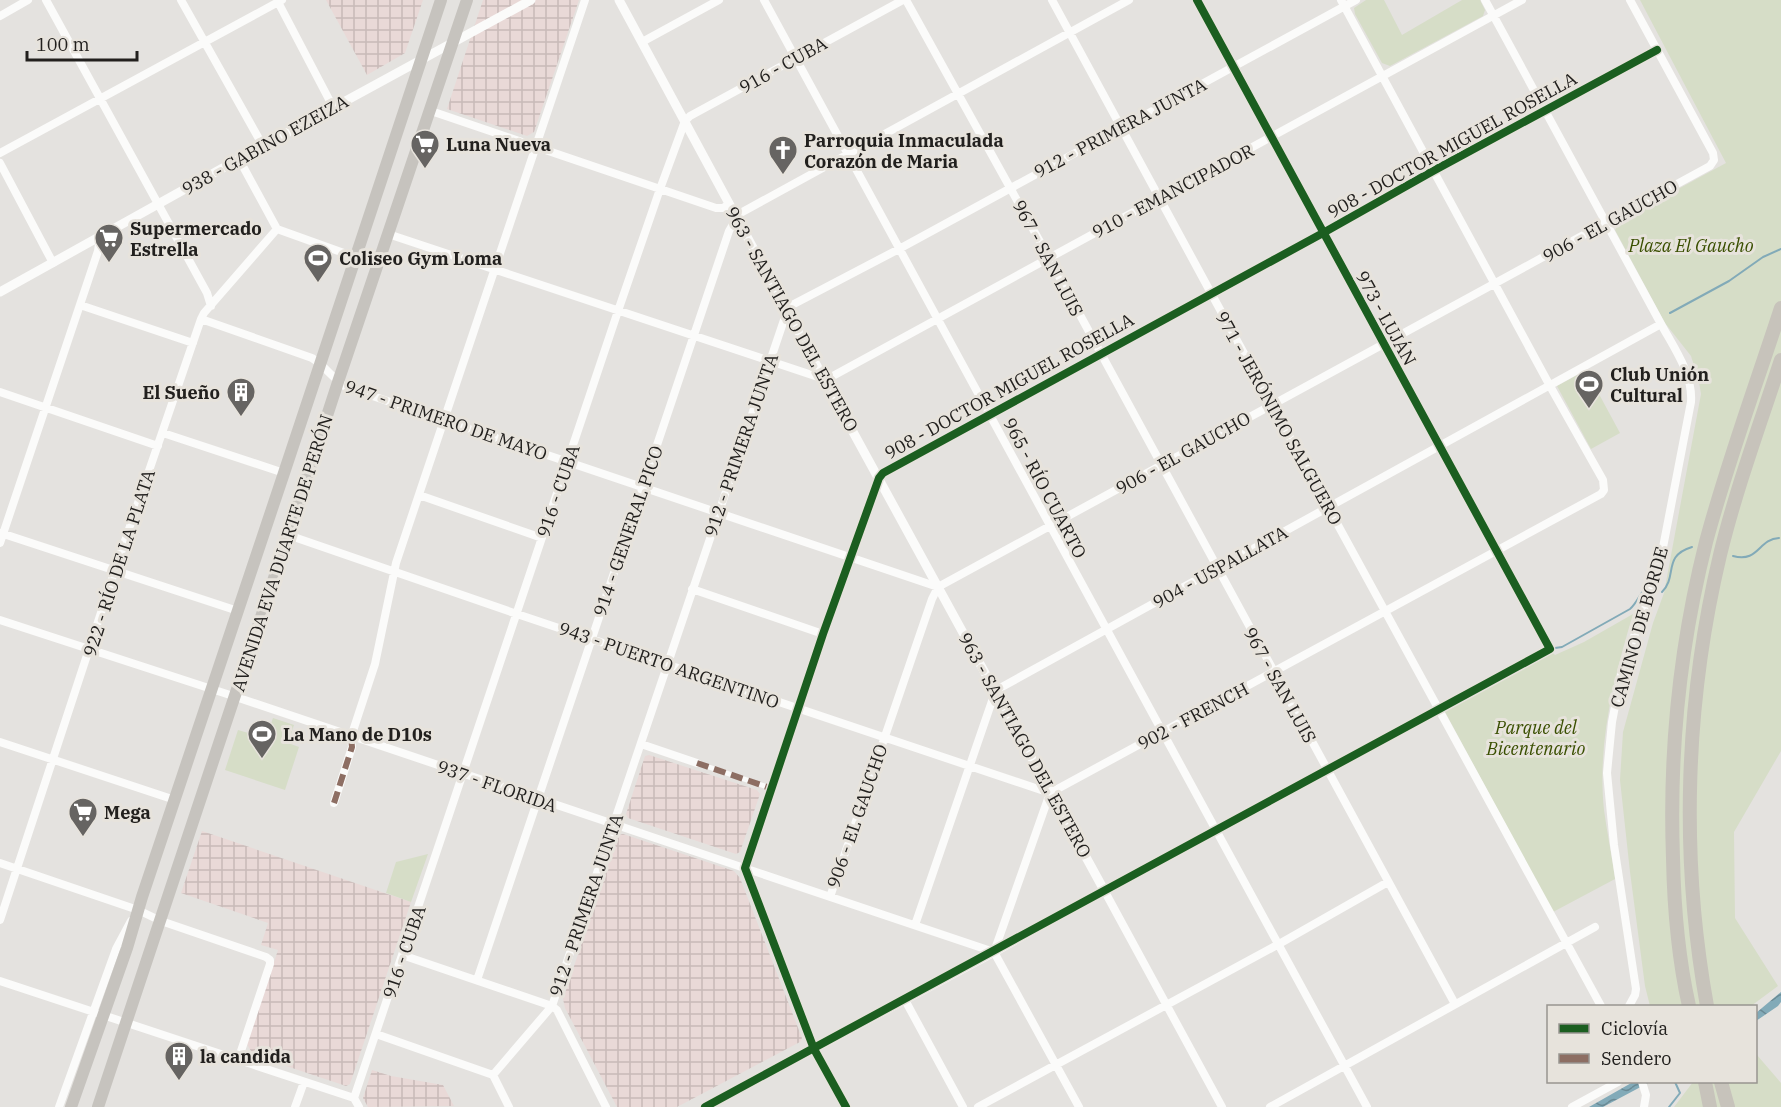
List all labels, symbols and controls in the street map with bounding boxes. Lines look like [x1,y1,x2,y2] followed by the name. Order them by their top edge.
[27,24,136,62] scale bar
[735,31,831,99] street label: 916 - CUBA
[36,33,90,56] text: 100 m
[1323,66,1581,223] street label: 908 - DOCTOR MIGUEL ROSELLA
[1030,72,1211,183] street label: 912 - PRIMERA JUNTA
[178,89,353,200] street label: 938 - GABINO EZEIZA
[409,128,441,170] supermarket icon: Luna Nueva
[804,129,1004,173] place label: Parroquia Inmaculada Corazón de Maria
[446,133,551,156] place label: Luna Nueva
[767,134,799,176] church icon: Parroquia Inmaculada Corazón de Maria
[1088,139,1258,243] street label: 910 - EMANCIPADOR
[1538,174,1682,268] street label: 906 - EL GAUCHO
[1008,196,1088,320] street label: 967 - SAN LUIS
[720,202,864,436] street label: 963 - SANTIAGO DEL ESTERO
[130,217,262,261] place label: Supermercado Estrella
[93,222,125,264] supermarket icon: Supermercado Estrella
[1627,234,1754,257] park label: Plaza El Gaucho
[302,242,334,284] sports icon: Coliseo Gym Loma
[339,247,502,270] place label: Coliseo Gym Loma
[1351,267,1421,369] street label: 973 - LUJÁN
[880,307,1138,464] street label: 908 - DOCTOR MIGUEL ROSELLA
[1210,307,1348,529] street label: 971 - JERÓNIMO SALGUERO
[699,350,783,540] street label: 912 - PRIMERA JUNTA
[1610,363,1709,407] place label: Club Unión Cultural
[1573,368,1605,410] sports icon: Club Unión Cultural
[342,374,550,466] street label: 947 - PRIMERO DE MAYO
[225,376,257,418] building icon: El Sueño
[143,381,220,404] place label: El Sueño
[1111,406,1255,500] street label: 906 - EL GAUCHO
[226,412,338,694] street label: AVENIDA EVA DUARTE DE PERÓN
[998,414,1092,562] street label: 965 - RÍO CUARTO
[531,441,585,541] street label: 916 - CUBA
[588,443,668,619] street label: 914 - GENERAL PICO
[78,466,160,660] street label: 922 - RÍO DE LA PLATA
[1149,520,1292,614] street label: 904 - USPALLATA
[1605,544,1673,710] street label: CAMINO DE BORDE
[556,616,782,714] street label: 943 - PUERTO ARGENTINO
[1239,623,1321,747] street label: 967 - SAN LUIS
[953,628,1097,862] street label: 963 - SANTIAGO DEL ESTERO
[1133,677,1253,755] street label: 902 - FRENCH
[1486,716,1585,760] park label: Parque del Bicentenario
[246,718,278,760] sports icon: La Mano de D10s
[283,723,432,746] place label: La Mano de D10s
[822,741,892,891] street label: 906 - EL GAUCHO
[434,755,561,817] street label: 937 - FLORIDA
[67,796,99,838] supermarket icon: Mega
[104,801,151,824] place label: Mega
[544,810,628,1000] street label: 912 - PRIMERA JUNTA
[377,902,431,1002] street label: 916 - CUBA
[1547,1005,1757,1083] legend
[1601,1017,1668,1040] text: Ciclovía
[163,1040,195,1082] building icon: la candida
[200,1045,291,1068] place label: la candida
[1601,1047,1671,1070] text: Sendero

